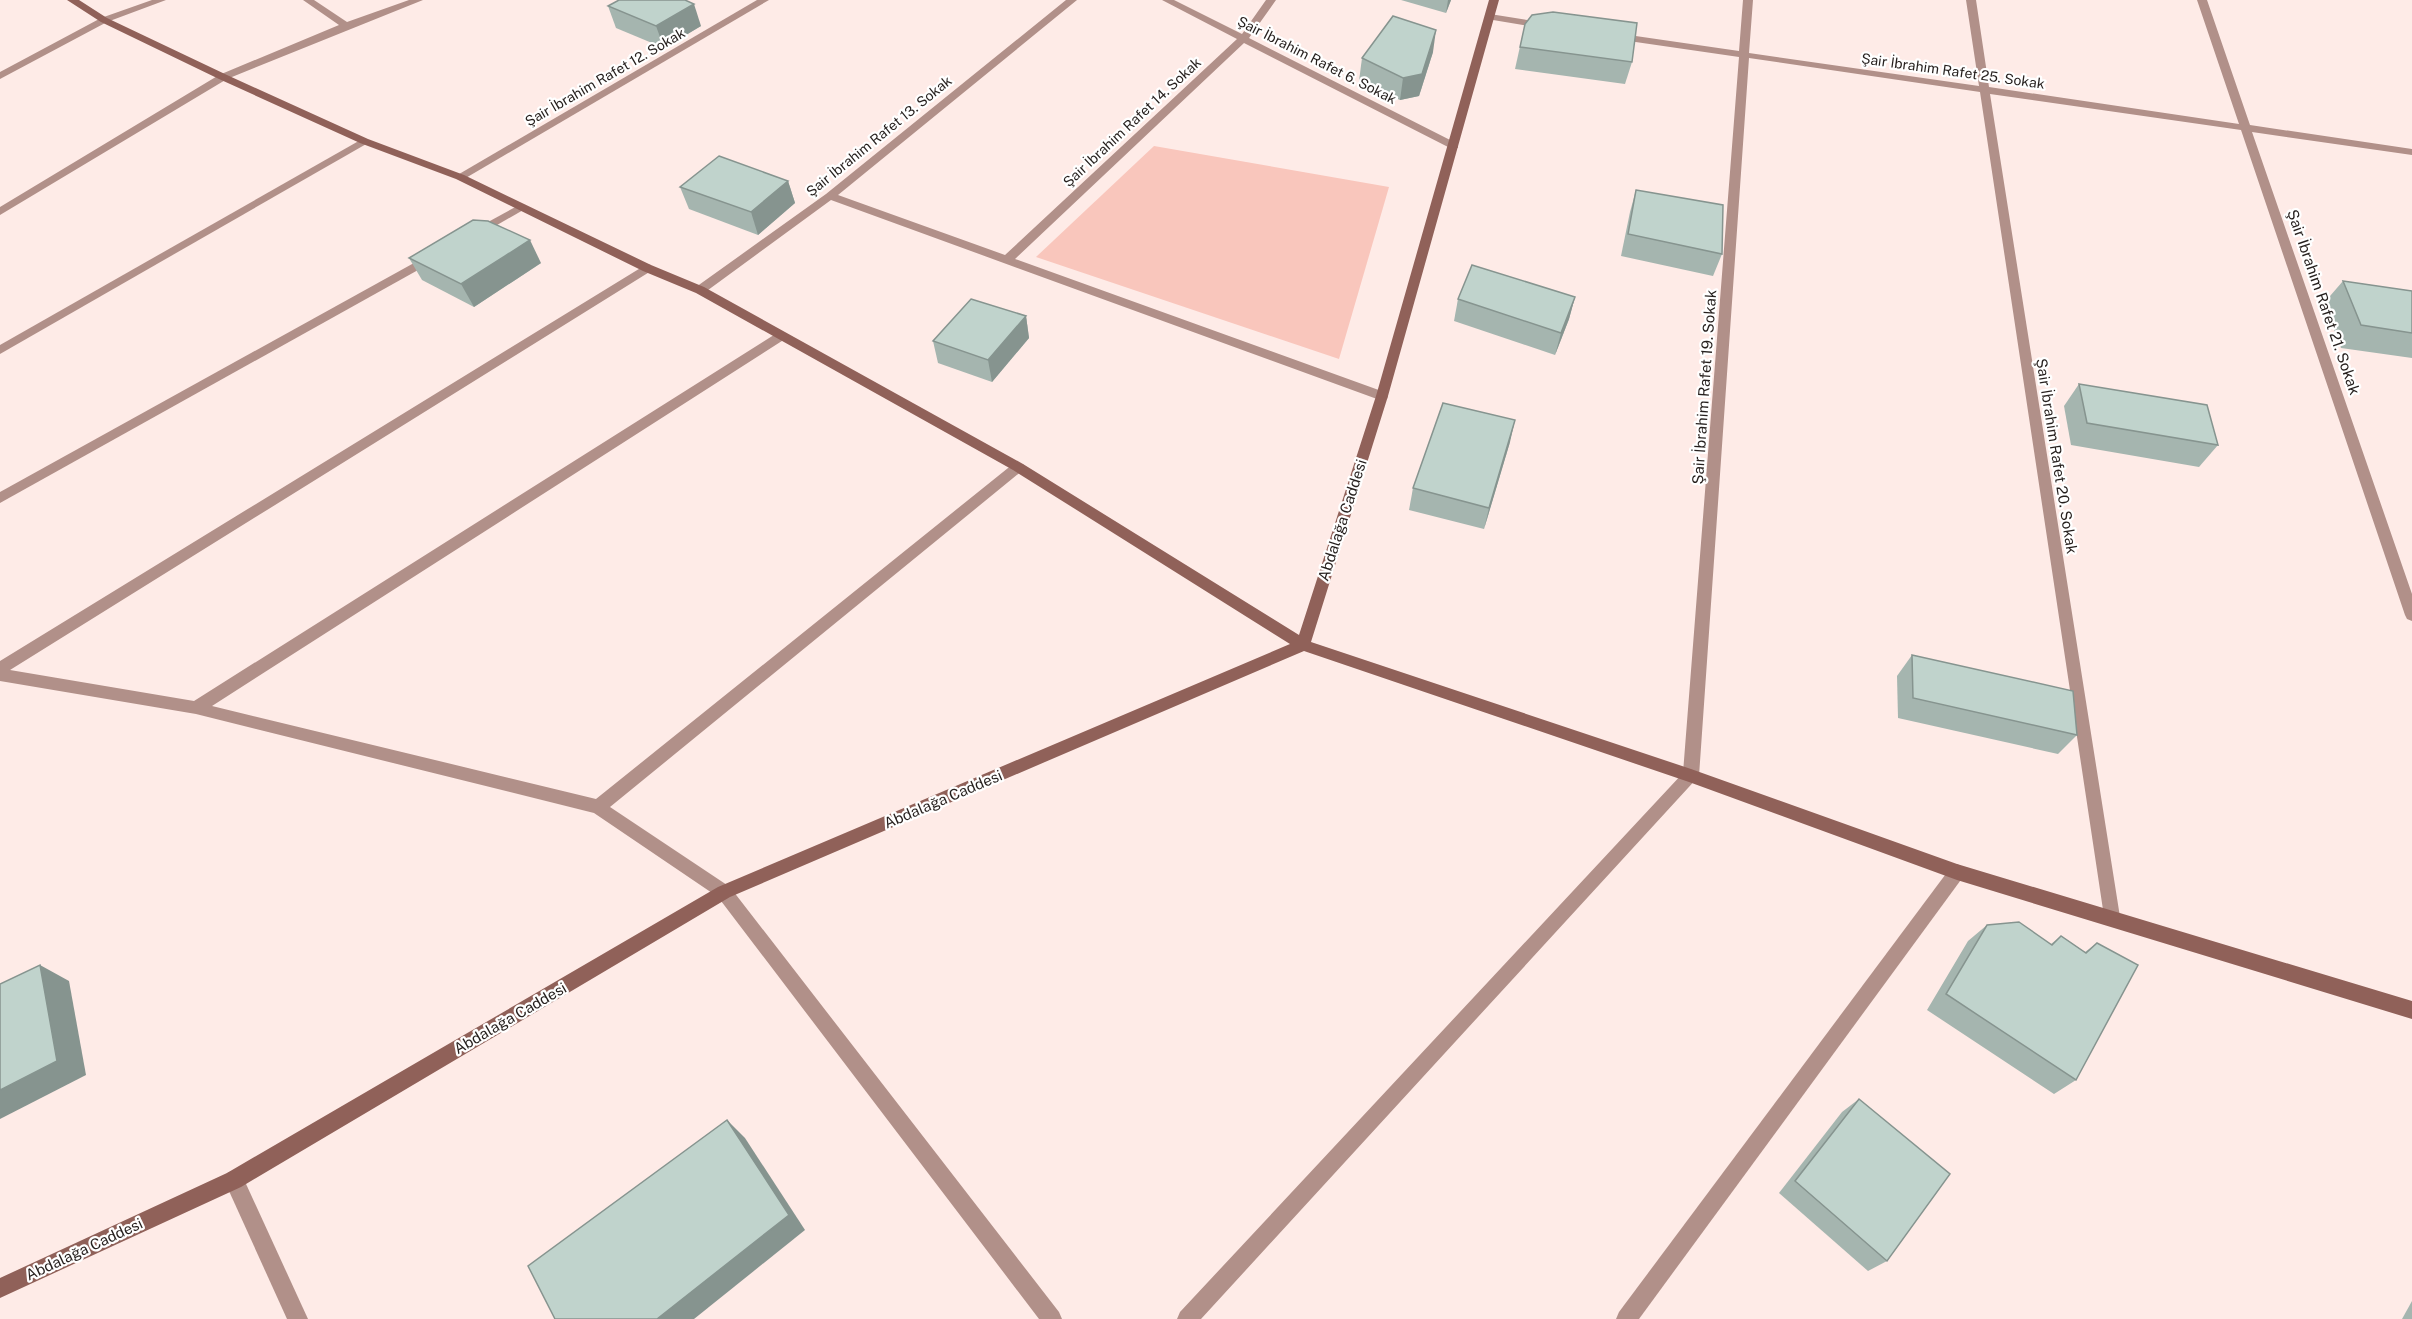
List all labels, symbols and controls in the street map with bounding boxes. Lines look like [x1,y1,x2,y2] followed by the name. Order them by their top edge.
[1235,11,1400,107] street label: Şair İbrahim Rafet 6. Sokak
[521,23,688,129] street label: Şair İbrahim Rafet 12. Sokak
[1860,48,2046,92] street label: Şair İbrahim Rafet 25. Sokak
[1059,52,1204,190] street label: Şair İbrahim Rafet 14. Sokak
[802,71,955,200] street label: Şair İbrahim Rafet 13. Sokak
[2284,207,2365,397] street label: Şair İbrahim Rafet 21. Sokak
[1688,289,1719,485] street label: Şair İbrahim Rafet 19. Sokak
[2033,357,2082,555] street label: Şair İbrahim Rafet 20. Sokak
[1314,457,1370,583] street label: Abdalağa Caddesi
[881,766,1005,832] street label: Abdalağa Caddesi
[451,979,569,1057] street label: Abdalağa Caddesi
[23,1214,145,1284] street label: Abdalağa Caddesi

